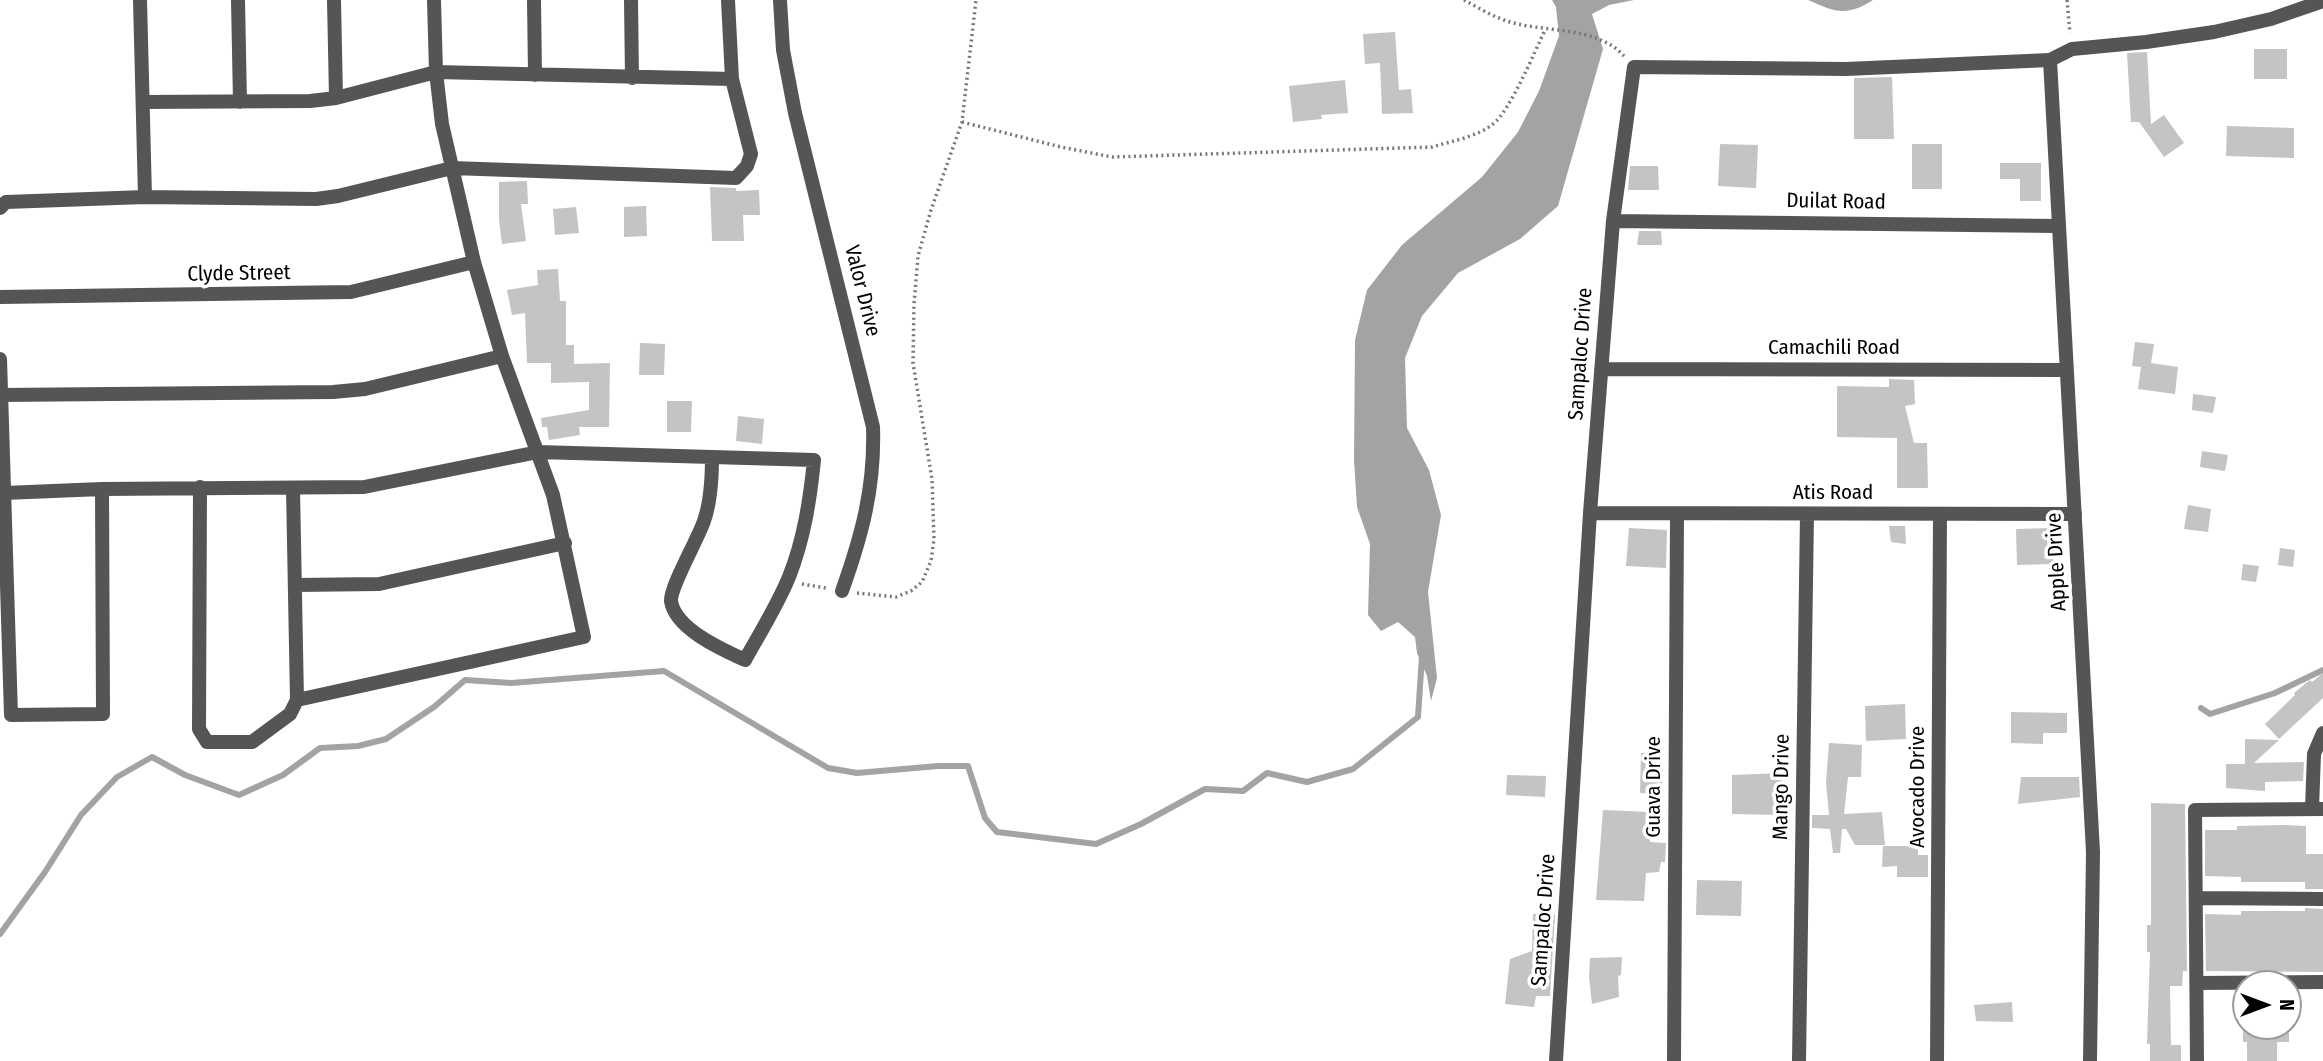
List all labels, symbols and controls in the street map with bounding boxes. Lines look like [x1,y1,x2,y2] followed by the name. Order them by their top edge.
[1786,189,1886,215] street label: Duilat Road
[839,243,885,339] street label: Valor Drive
[187,261,291,287] street label: Clyde Street
[1564,287,1598,421] street label: Sampaloc Drive
[1768,335,1900,361] street label: Camachili Road
[1793,480,1873,506] street label: Atis Road
[2042,512,2072,612] street label: Apple Drive
[1905,726,1931,848] street label: Avocado Drive
[1768,734,1796,840] street label: Mango Drive
[1641,736,1667,838] street label: Guava Drive
[1527,853,1561,987] street label: Sampaloc Drive
[2232,970,2302,1040] north arrow
[2275,999,2298,1011] text: N

